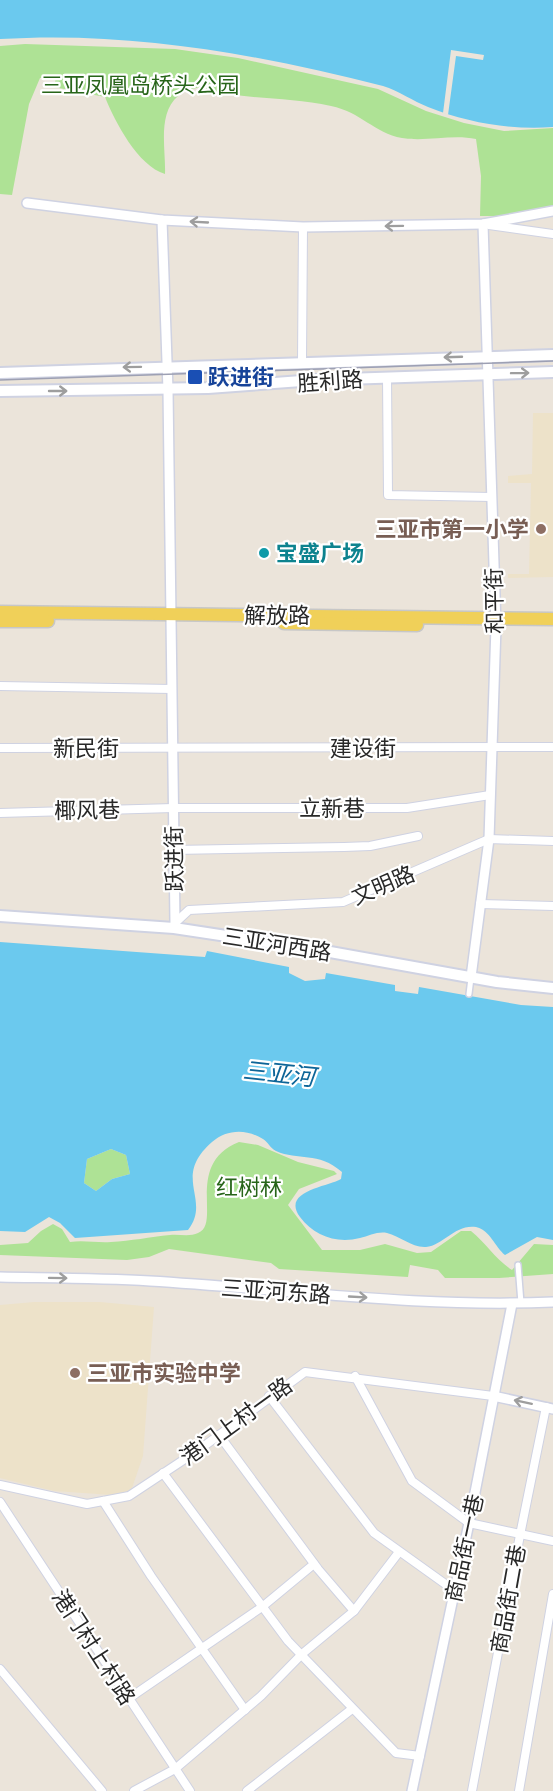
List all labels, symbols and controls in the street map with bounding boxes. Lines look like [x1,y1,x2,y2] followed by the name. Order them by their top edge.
[41,73,239,99] park label: 三亚凤凰岛桥头公园
[189,217,209,228] one-way arrow
[384,220,404,232] one-way arrow
[443,351,463,362] one-way arrow
[122,362,142,373] one-way arrow
[208,365,274,391] place label: 跃进街
[296,367,364,397] street label: 胜利路
[510,367,530,379] one-way arrow
[186,368,204,386] marker: 跃进街
[48,385,68,397] one-way arrow
[375,517,529,543] place label: 三亚市第一小学
[534,522,548,536] marker: 三亚市第一小学
[276,541,364,567] place label: 宝盛广场
[257,546,271,560] marker: 宝盛广场
[481,568,509,634] street label: 和平街
[244,603,310,629] street label: 解放路
[53,736,119,762] street label: 新民街
[330,736,396,762] street label: 建设街
[299,796,365,822] street label: 立新巷
[54,797,120,825] street label: 椰风巷
[161,826,189,892] street label: 跃进街
[348,861,419,911] street label: 文明路
[220,924,333,966] street label: 三亚河西路
[242,1056,320,1092] water label: 三亚河
[216,1175,282,1201] park label: 红树林
[48,1272,68,1284] one-way arrow
[220,1275,332,1309] street label: 三亚河东路
[347,1291,367,1302] one-way arrow
[87,1361,241,1387] place label: 三亚市实验中学
[68,1366,82,1380] marker: 三亚市实验中学
[176,1372,298,1471] street label: 港门上村一路
[514,1396,533,1407] one-way arrow
[441,1492,489,1605] street label: 商品街一巷
[487,1543,531,1656] street label: 商品街二巷
[46,1585,140,1710] street label: 港门村上村路

